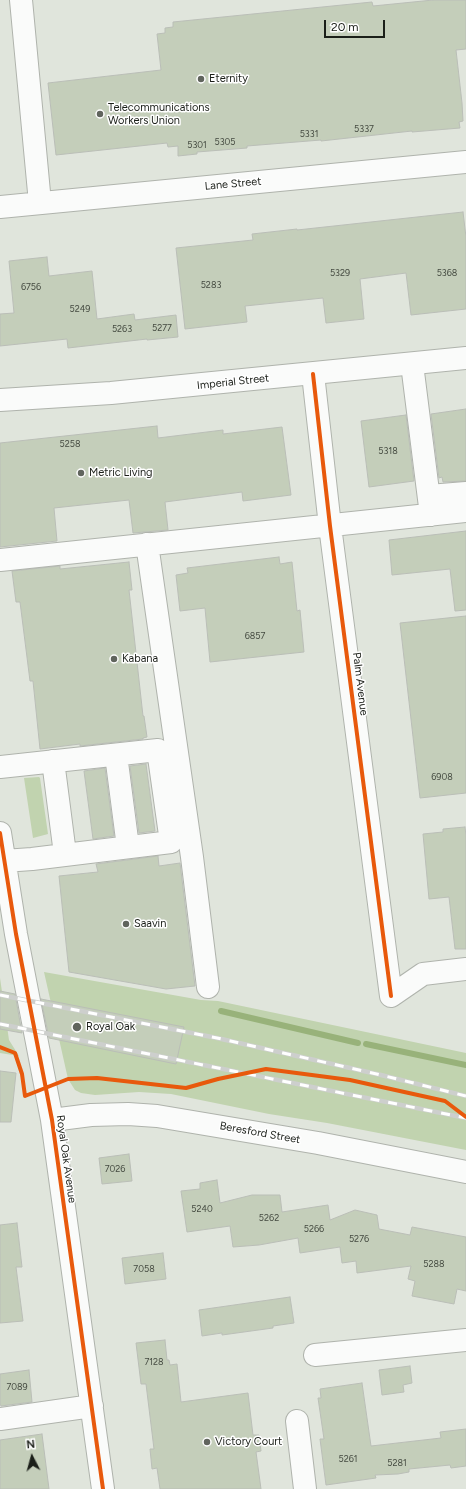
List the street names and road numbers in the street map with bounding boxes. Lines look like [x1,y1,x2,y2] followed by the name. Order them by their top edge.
[204,175,262,193] street label: Lane Street
[196,372,270,392] street label: Imperial Street
[350,652,370,716] street label: Palm Avenue
[53,1114,79,1204] street label: Royal Oak Avenue
[219,1119,301,1147] street label: Beresford Street

